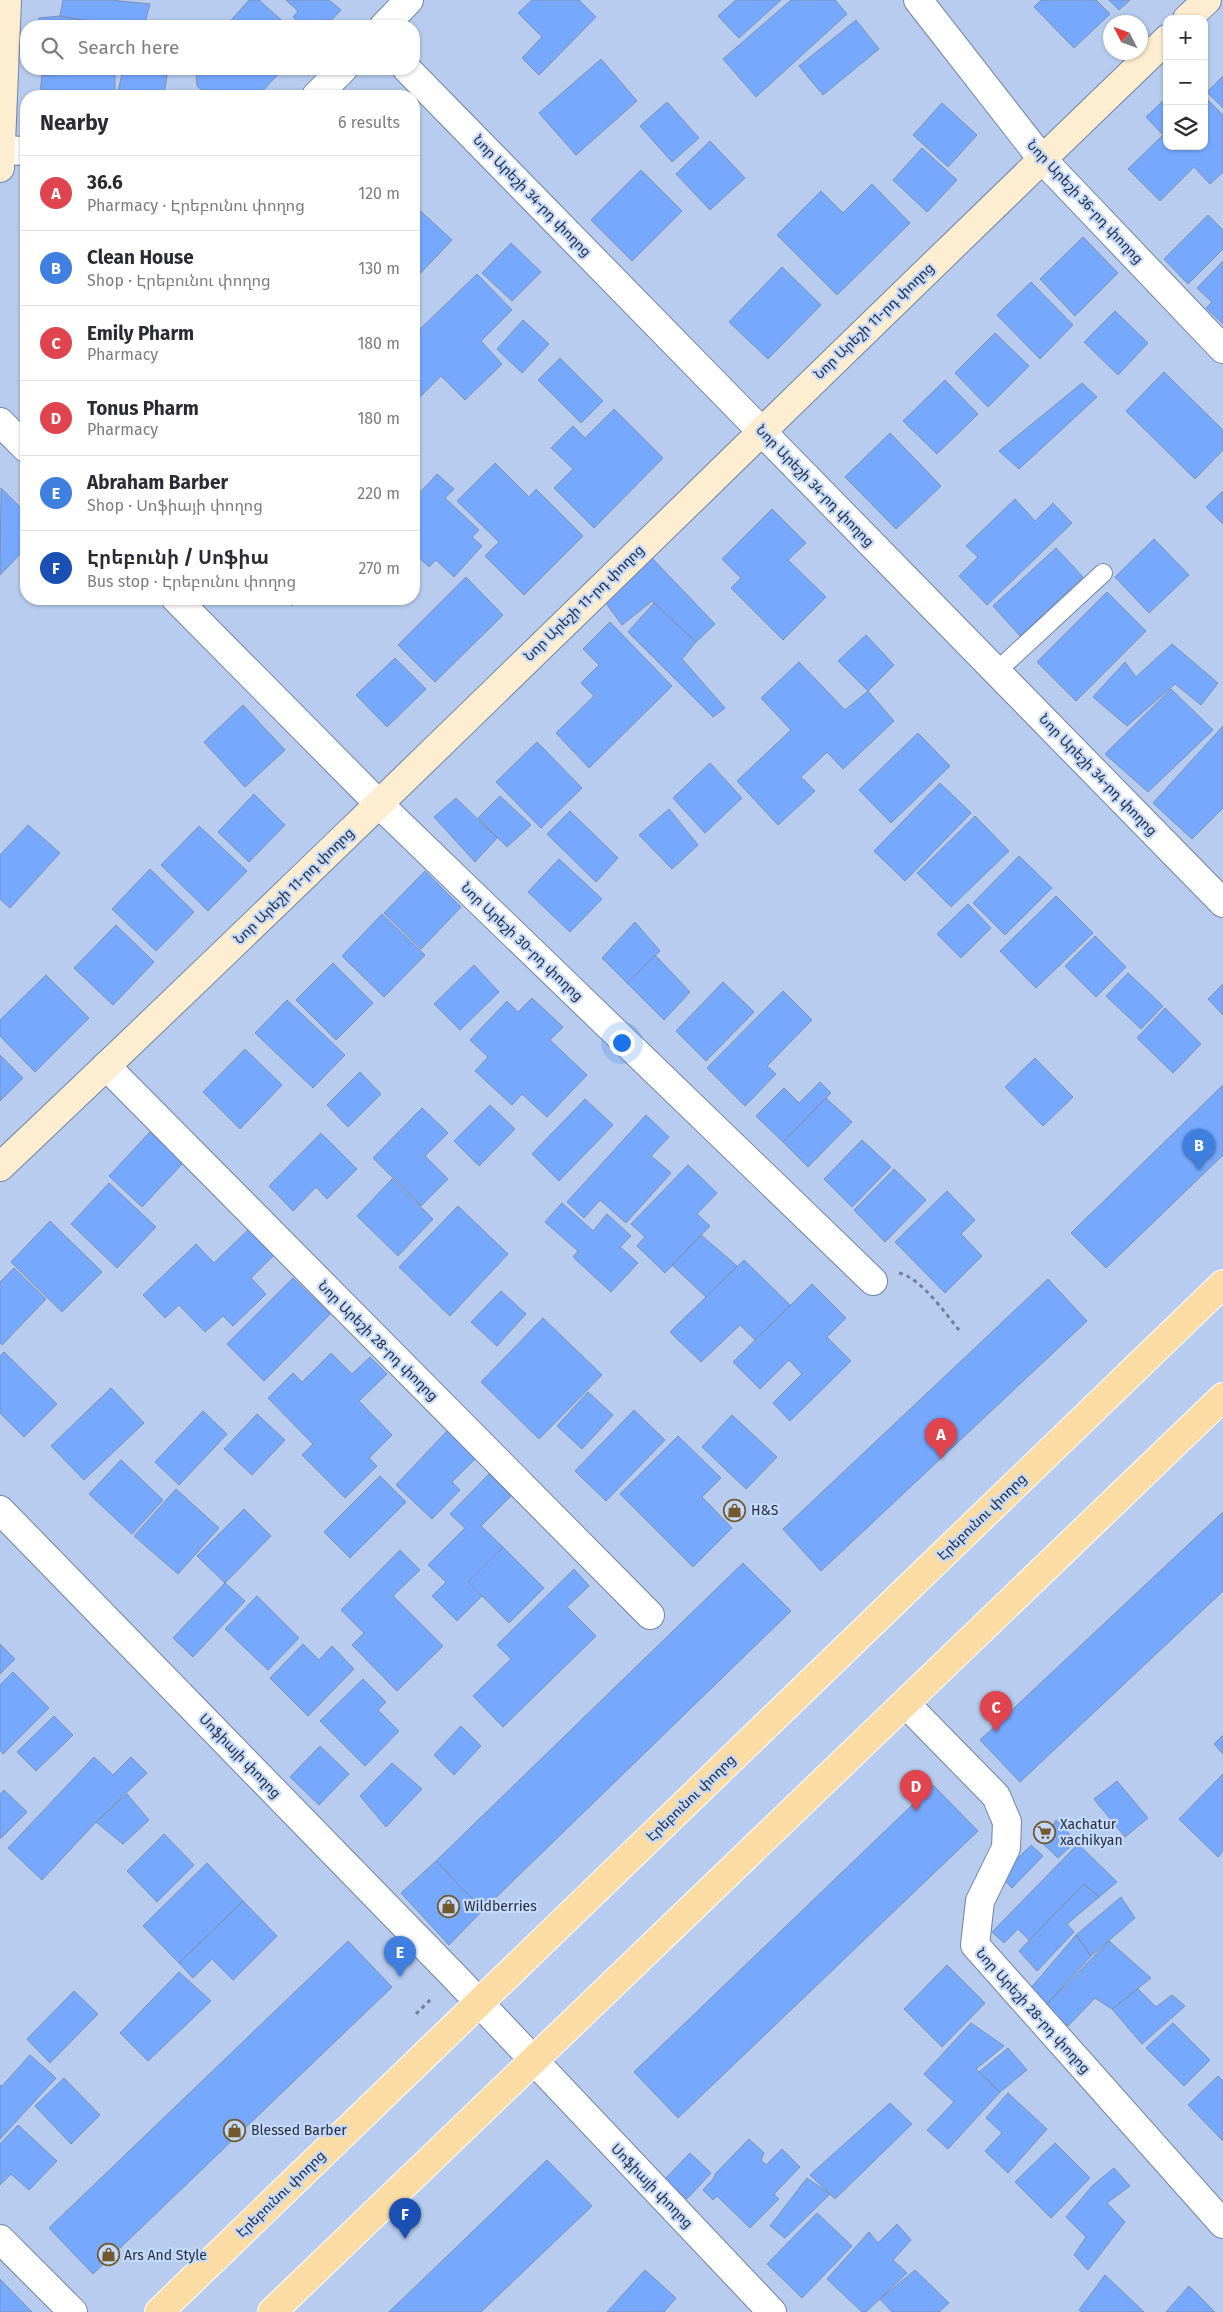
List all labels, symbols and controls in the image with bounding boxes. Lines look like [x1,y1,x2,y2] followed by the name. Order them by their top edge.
[1103,15,1148,60] north arrow
[1163,15,1208,150] map controls
[1163,15,1208,60] button: +
[20,20,420,75] search box
[38,34,66,62] icon: search
[78,36,179,59] text: Search here
[1163,60,1208,105] button: −
[1163,105,1208,150] button: layers
[40,110,108,136] text: Nearby
[338,113,400,132] text: 6 results
[469,132,595,260] street label: Նոր Արեշի 34-րդ փողոց
[1023,137,1147,267] street label: Նոր Արեշի 36-րդ փողոց
[87,171,123,194] text: 36.6
[51,184,61,203] text: A
[358,184,400,203] text: 120 m
[87,196,305,215] text: Pharmacy · Էրեբունու փողոց
[87,246,194,269] text: Clean House
[51,259,61,278] text: B
[358,259,400,278] text: 130 m
[810,259,938,383] street label: Նոր Արեշի 11-րդ փողոց
[87,271,271,290] text: Shop · Էրեբունու փողոց
[87,322,194,345] text: Emily Pharm
[51,334,61,353] text: C
[357,334,400,353] text: 180 m
[87,345,158,364] text: Pharmacy
[87,397,199,420] text: Tonus Pharm
[51,409,61,428] text: D
[357,409,400,428] text: 180 m
[87,420,158,439] text: Pharmacy
[752,422,878,550] street label: Նոր Արեշի 34-րդ փողոց
[87,471,228,494] text: Abraham Barber
[52,484,60,503] text: E
[357,484,400,503] text: 220 m
[87,496,263,515] text: Shop · Սոֆիայի փողոց
[520,541,648,665] street label: Նոր Արեշի 11-րդ փողոց
[87,546,269,569] text: Էրեբունի / Սոֆիա
[52,559,60,578] text: F
[358,559,400,578] text: 270 m
[87,572,296,591] text: Bus stop · Էրեբունու փողոց
[1035,711,1161,839] street label: Նոր Արեշի 34-րդ փողոց
[230,824,358,948] street label: Նոր Արեշի 11-րդ փողոց
[457,879,587,1005] street label: Նոր Արեշի 30-րդ փողոց
[609,1030,635,1056] your location
[1183,1129,1215,1170] pin: B
[314,1277,442,1405] street label: Նոր Արեշի 28-րդ փողոց
[925,1418,957,1459] pin: A
[934,1470,1030,1564] street label: Էրեբունու փողոց
[723,1498,747,1522] shop icon: H&S
[751,1502,779,1519] place label: H&S
[980,1691,1012,1732] pin: C
[195,1710,285,1802] street label: Սոֆիայի փողոց
[643,1751,739,1845] street label: Էրեբունու փողոց
[900,1770,932,1811] pin: D
[1060,1816,1123,1849] place label: Xachatur xachikyan
[1032,1820,1056,1844] supermarket icon: Xachatur xachikyan
[436,1894,460,1918] shop icon: Wildberries
[464,1898,537,1915] place label: Wildberries
[384,1936,416,1977] pin: E
[972,1945,1094,2077] street label: Նոր Արեշի 28-րդ փողոց
[223,2118,247,2142] shop icon: Blessed Barber
[251,2122,347,2139] place label: Blessed Barber
[607,2140,697,2232] street label: Սոֆիայի փողոց
[233,2147,329,2241] street label: Էրեբունու փողոց
[389,2198,421,2239] pin: F
[96,2243,120,2267] shop icon: Ars And Style
[124,2247,207,2264] place label: Ars And Style

